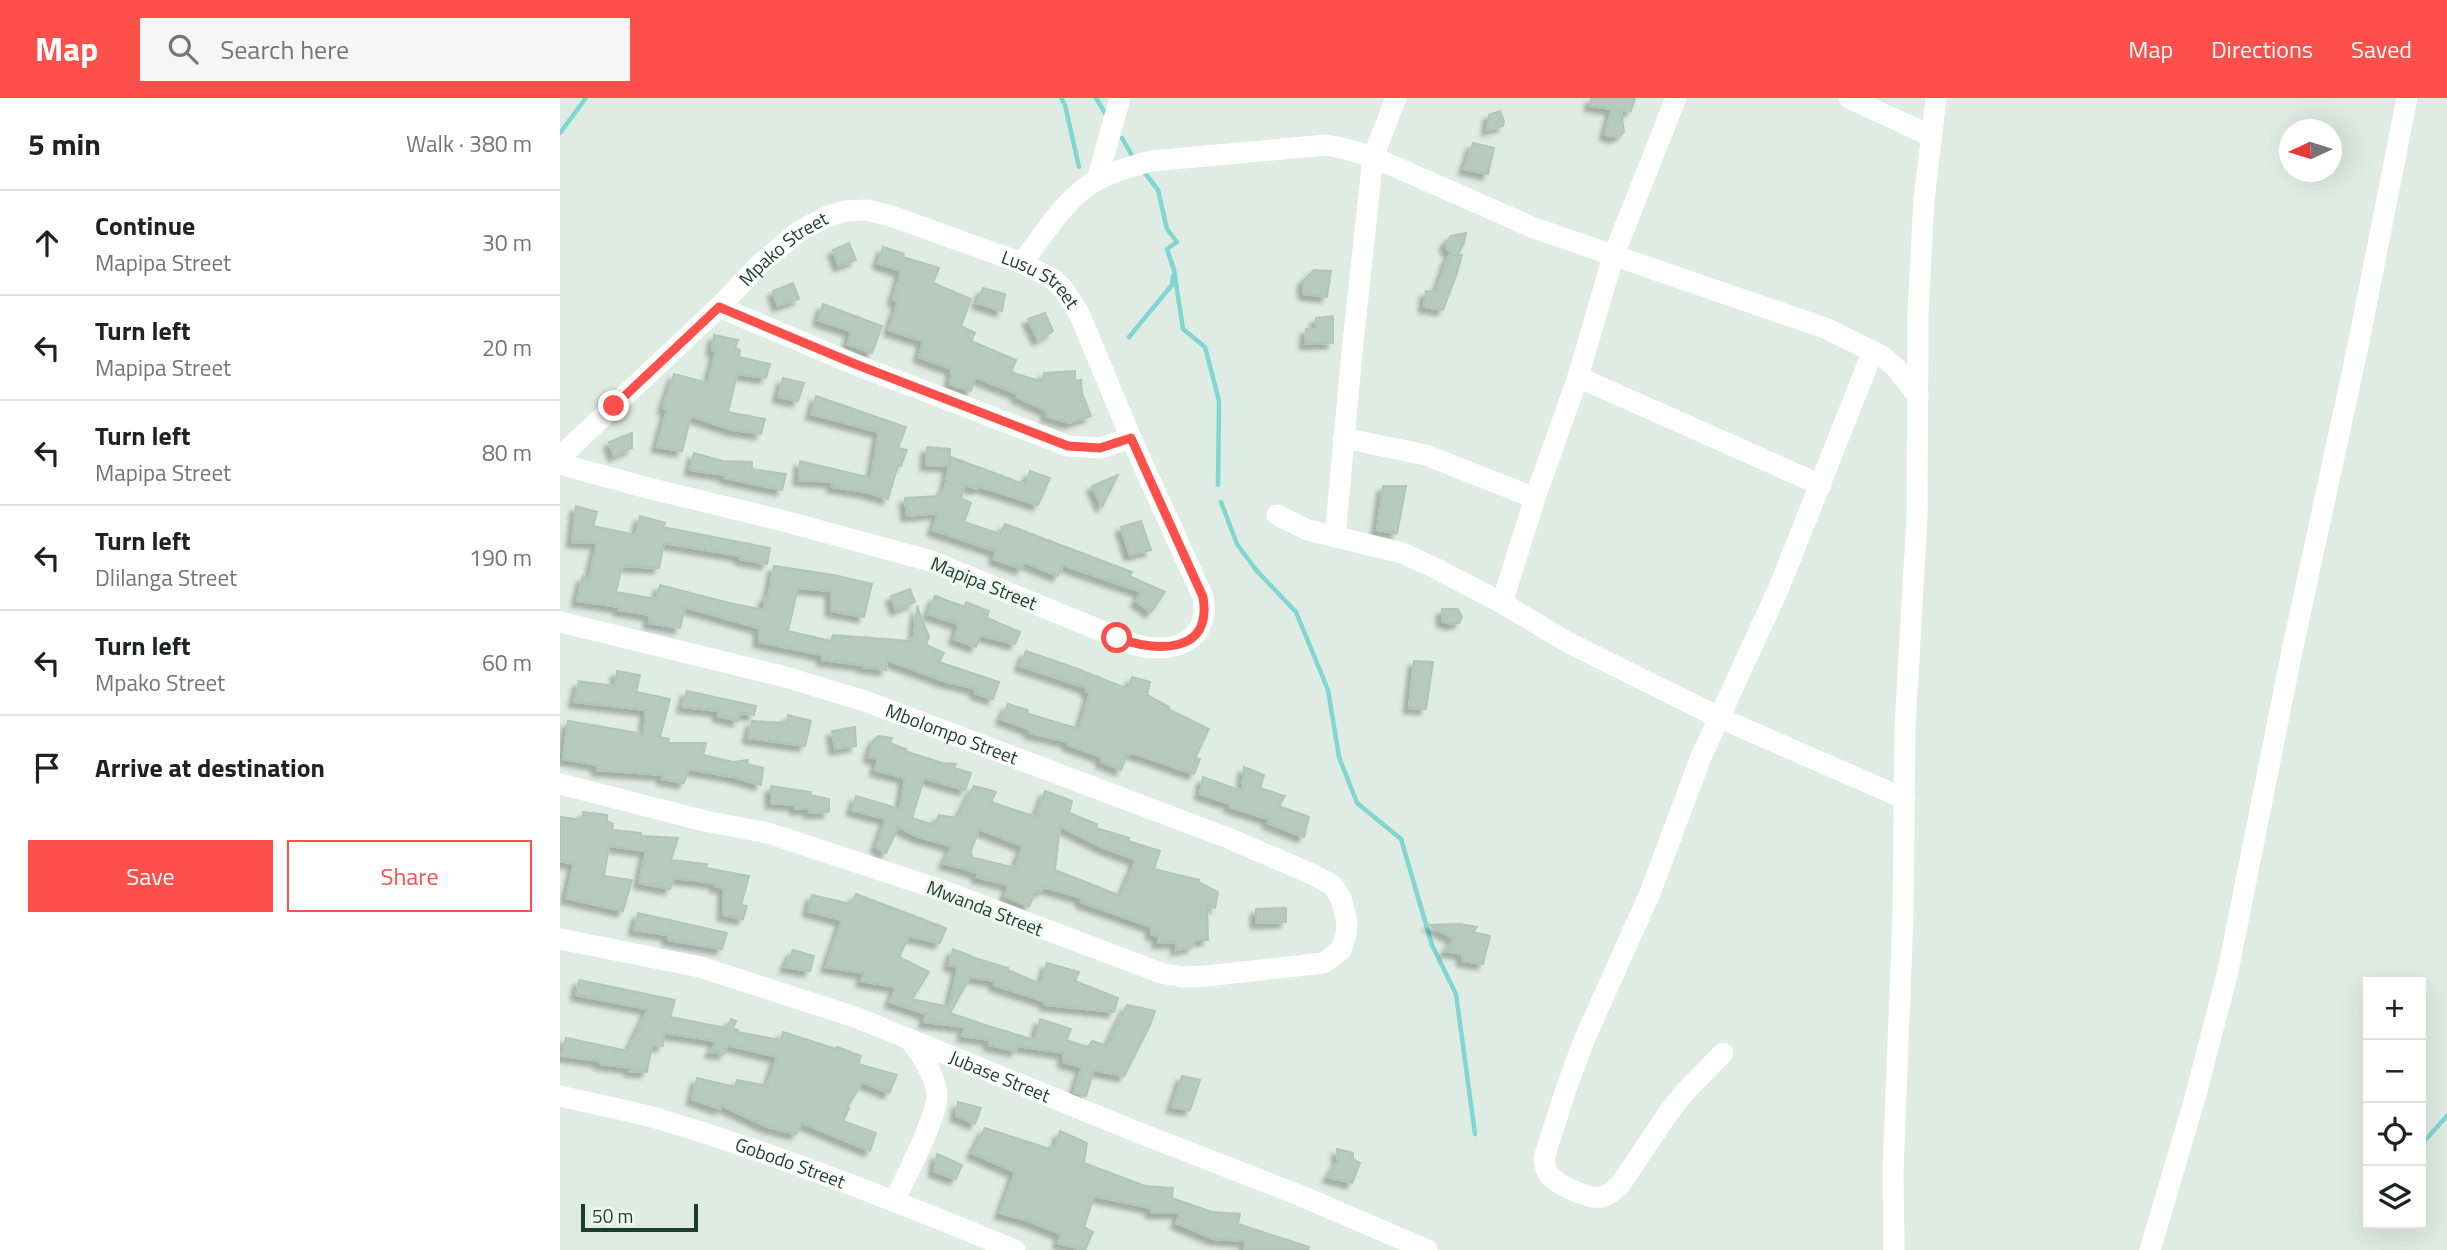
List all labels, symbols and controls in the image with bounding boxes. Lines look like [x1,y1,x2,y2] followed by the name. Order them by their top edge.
[140,18,630,81] search box
[35,24,98,74] text: Map
[164,30,202,68] icon: search
[220,30,349,69] text: Search here
[2128,31,2173,67] text: Map
[2211,31,2313,67] text: Directions
[2351,31,2412,67] text: Saved
[2279,119,2342,182] north arrow
[28,121,101,167] text: 5 min
[406,126,532,161] text: Walk · 380 m
[731,203,833,292] street label: Mpako Street
[95,206,195,245] text: Continue
[28,224,66,262] icon: ahead
[482,225,532,260] text: 30 m
[998,242,1088,315] street label: Lusu Street
[95,245,231,280] text: Mapipa Street
[95,311,190,350] text: Turn left
[28,329,66,367] icon: left
[482,330,532,365] text: 20 m
[95,350,231,385] text: Mapipa Street
[598,390,629,421] route end
[95,416,190,455] text: Turn left
[28,434,66,472] icon: left
[482,435,532,470] text: 80 m
[95,455,231,490] text: Mapipa Street
[95,521,190,560] text: Turn left
[28,539,66,577] icon: left
[469,540,532,575] text: 190 m
[927,548,1042,617] street label: Mapipa Street
[95,560,237,595] text: Dlilanga Street
[1101,622,1132,653] route start
[95,626,190,665] text: Turn left
[28,644,66,682] icon: left
[482,645,532,680] text: 60 m
[95,665,225,700] text: Mpako Street
[882,695,1023,772] street label: Mbolompo Street
[95,748,325,787] text: Arrive at destination
[28,749,66,787] icon: arrive
[28,840,273,912] button: Save
[287,840,532,912] button: Share
[923,872,1048,943] street label: Mwanda Street
[2363,977,2426,1229] map controls
[2363,977,2426,1040] button: +
[2363,1040,2426,1103] button: −
[945,1042,1055,1109] street label: Jubase Street
[2363,1103,2426,1166] button: locate
[732,1129,850,1195] street label: Gobodo Street
[2363,1166,2426,1229] button: layers
[581,1201,698,1233] scale bar
[592,1201,633,1230] text: 50 m

